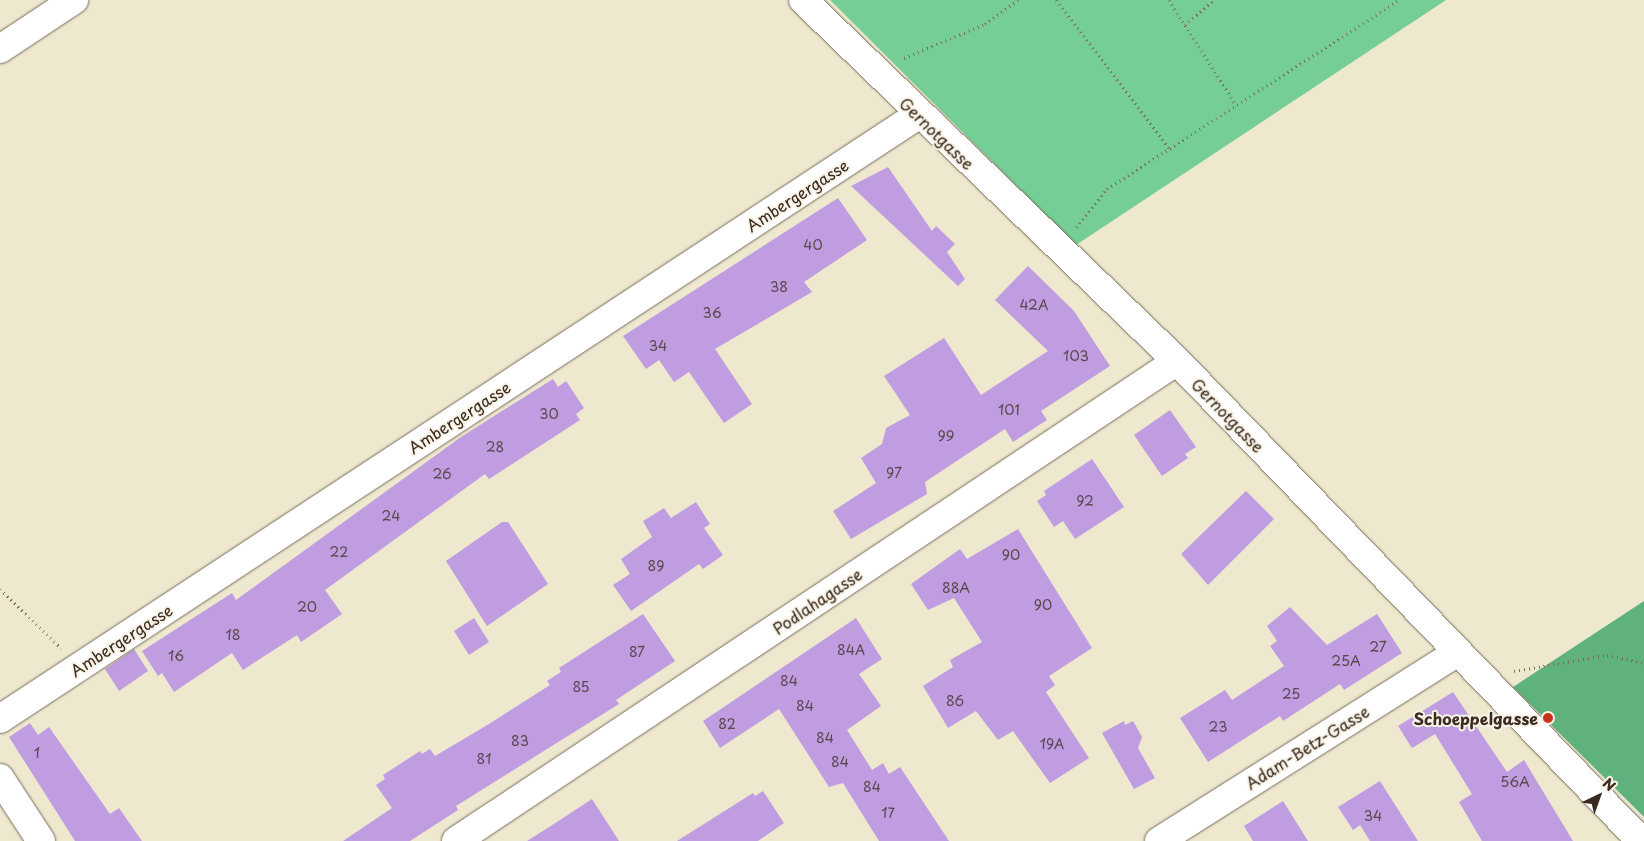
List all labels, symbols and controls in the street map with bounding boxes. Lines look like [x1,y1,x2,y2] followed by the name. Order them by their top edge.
[896,93,978,173] street label: Gernotgasse
[742,155,852,235] street label: Ambergergasse
[803,237,823,253] house number: 40
[770,279,788,295] house number: 38
[1019,297,1049,313] house number: 42A
[702,305,722,321] house number: 36
[649,338,667,354] house number: 34
[1063,348,1089,364] house number: 103
[1188,374,1268,456] street label: Gernotgasse
[404,377,514,457] street label: Ambergergasse
[998,402,1020,418] house number: 101
[539,406,559,422] house number: 30
[937,428,955,444] house number: 99
[486,439,504,455] house number: 28
[886,465,902,481] house number: 97
[432,466,452,482] house number: 26
[1076,493,1094,509] house number: 92
[382,508,400,524] house number: 24
[330,544,348,560] house number: 22
[1002,547,1020,563] house number: 90
[648,558,664,574] house number: 89
[769,564,865,638] street label: Podlahagasse
[942,580,970,596] house number: 88A
[1034,597,1052,613] house number: 90
[297,599,317,615] house number: 20
[66,600,176,680] street label: Ambergergasse
[225,627,241,643] house number: 18
[1369,639,1387,655] house number: 27
[837,642,865,658] house number: 84A
[629,644,645,660] house number: 87
[168,648,184,664] house number: 16
[1331,653,1361,669] house number: 25A
[780,673,798,689] house number: 84
[572,679,590,695] house number: 85
[1282,686,1300,702] house number: 25
[946,693,964,709] house number: 86
[796,698,814,714] house number: 84
[1242,701,1372,793] street label: Adam-Betz-Gasse
[1414,708,1538,728] place label: Schoeppelgasse
[1542,712,1554,724] marker: Schoeppelgasse
[718,716,736,732] house number: 82
[1209,719,1227,735] house number: 23
[816,730,834,746] house number: 84
[511,733,529,749] house number: 83
[1040,736,1064,752] house number: 19A
[34,745,40,761] house number: 1
[477,751,491,767] house number: 81
[831,754,849,770] house number: 84
[1574,771,1624,821] north arrow
[1598,773,1621,796] text: N
[1500,774,1530,790] house number: 56A
[863,779,881,795] house number: 84
[881,805,895,821] house number: 17
[1364,808,1382,824] house number: 34

